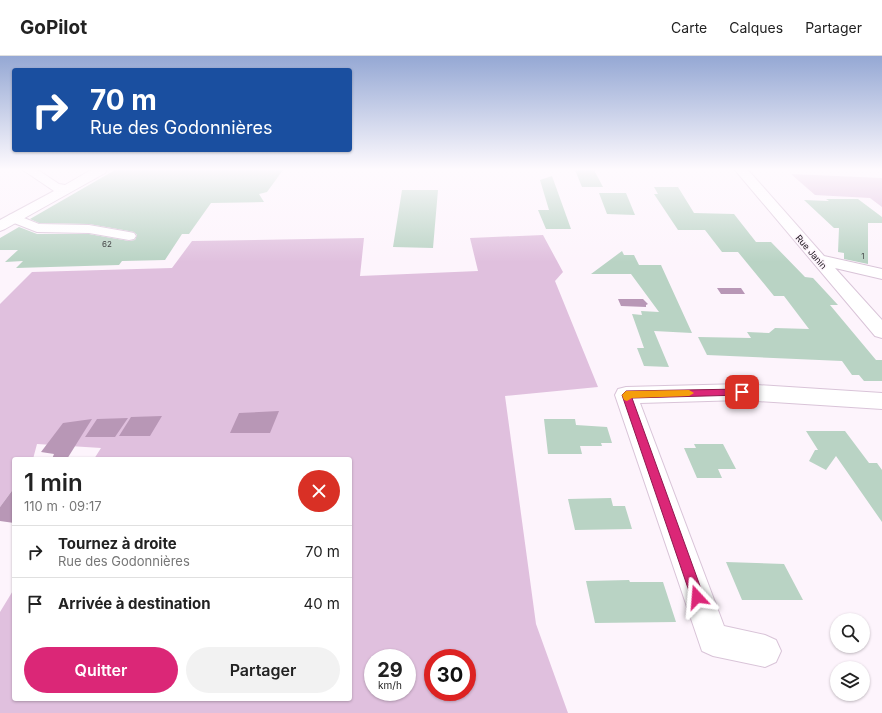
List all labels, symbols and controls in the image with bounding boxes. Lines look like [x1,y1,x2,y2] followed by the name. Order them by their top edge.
[20,16,87,39] text: GoPilot
[671,19,707,36] text: Carte
[729,19,783,36] text: Calques
[805,19,862,36] text: Partager
[90,83,157,117] text: 70 m
[24,84,76,136] icon: right
[90,117,273,138] text: Rue des Godonnières
[793,232,829,271] street label: Rue Janin
[102,239,112,249] house number: 62
[861,251,865,261] house number: 1
[725,375,759,409] pin
[731,381,753,403] icon: arrive
[24,468,83,497] text: 1 min
[298,470,340,512] button: close
[24,498,102,514] text: 110 m · 09:17
[58,534,177,553] text: Tournez à droite
[24,541,46,563] icon: right
[305,542,340,561] text: 70 m
[58,553,190,569] text: Rue des Godonnières
[676,576,718,618] position arrow
[24,593,46,615] icon: arrive
[58,594,211,613] text: Arrivée à destination
[303,594,340,613] text: 40 m
[830,613,870,701] map controls
[830,613,870,653] button: search
[24,647,178,693] button: Quitter
[186,647,340,693] button: Partager
[424,649,476,701] speed limit sign: 30
[377,658,403,682] text: 29
[830,661,870,701] button: layers
[378,679,402,691] text: km/h

